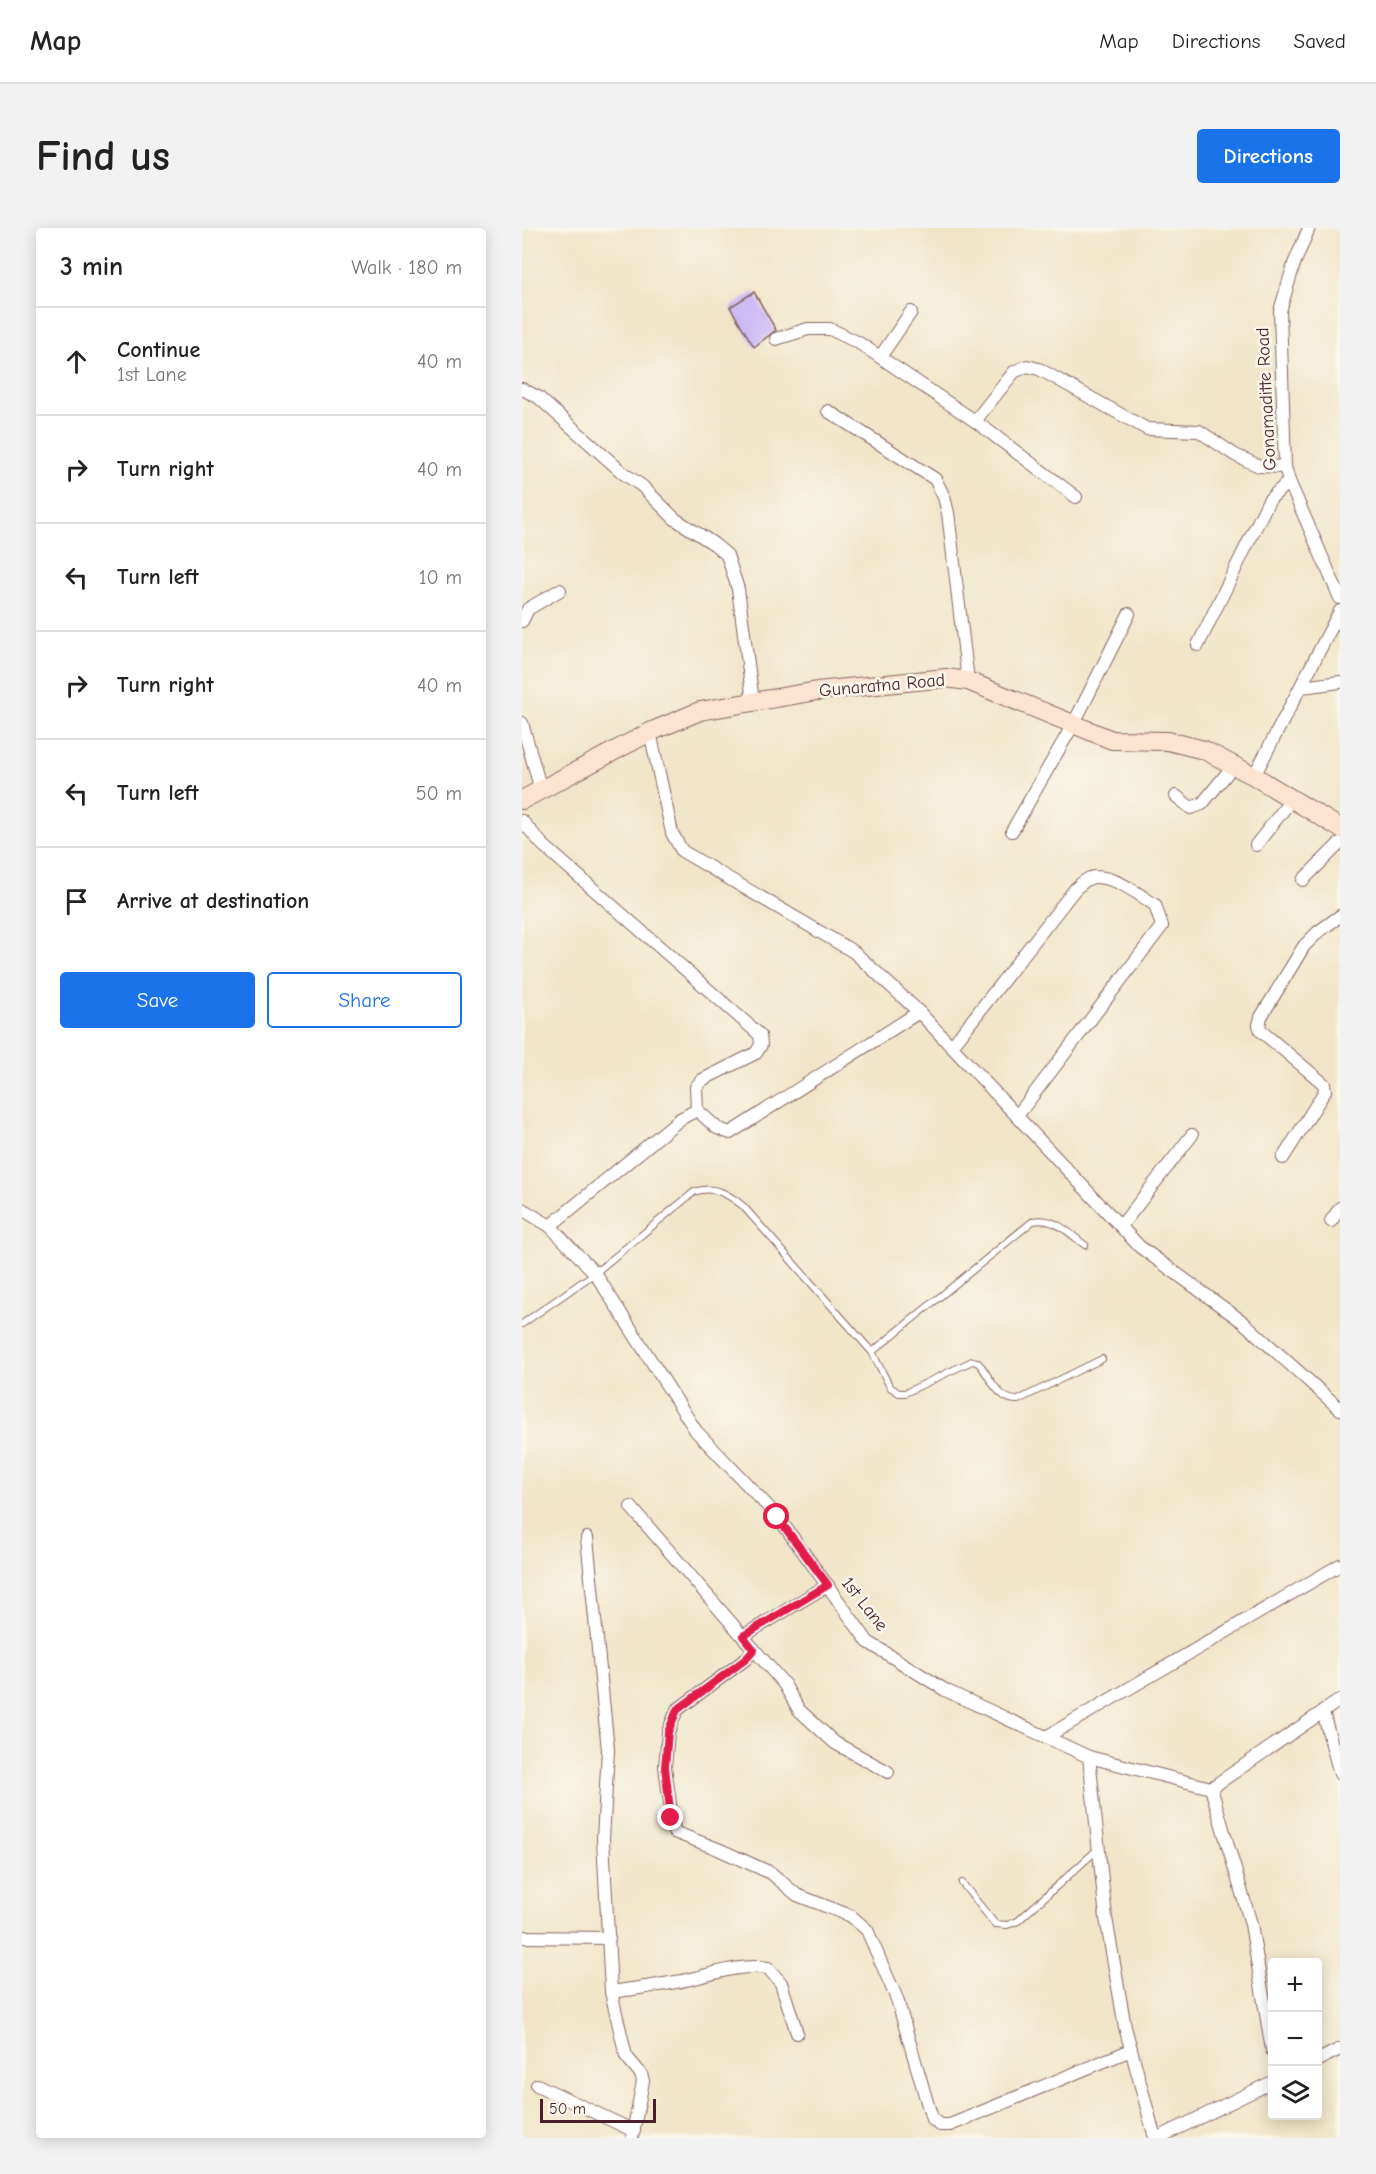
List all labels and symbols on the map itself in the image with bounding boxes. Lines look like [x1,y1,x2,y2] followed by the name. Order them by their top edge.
[1252,327,1281,471] street label: Gonamaditte Road
[818,670,946,701] street label: Gunaratna Road
[763,1503,789,1529] route start
[837,1573,892,1635] street label: 1st Lane
[657,1804,683,1830] route end
[540,2096,656,2124] scale bar

